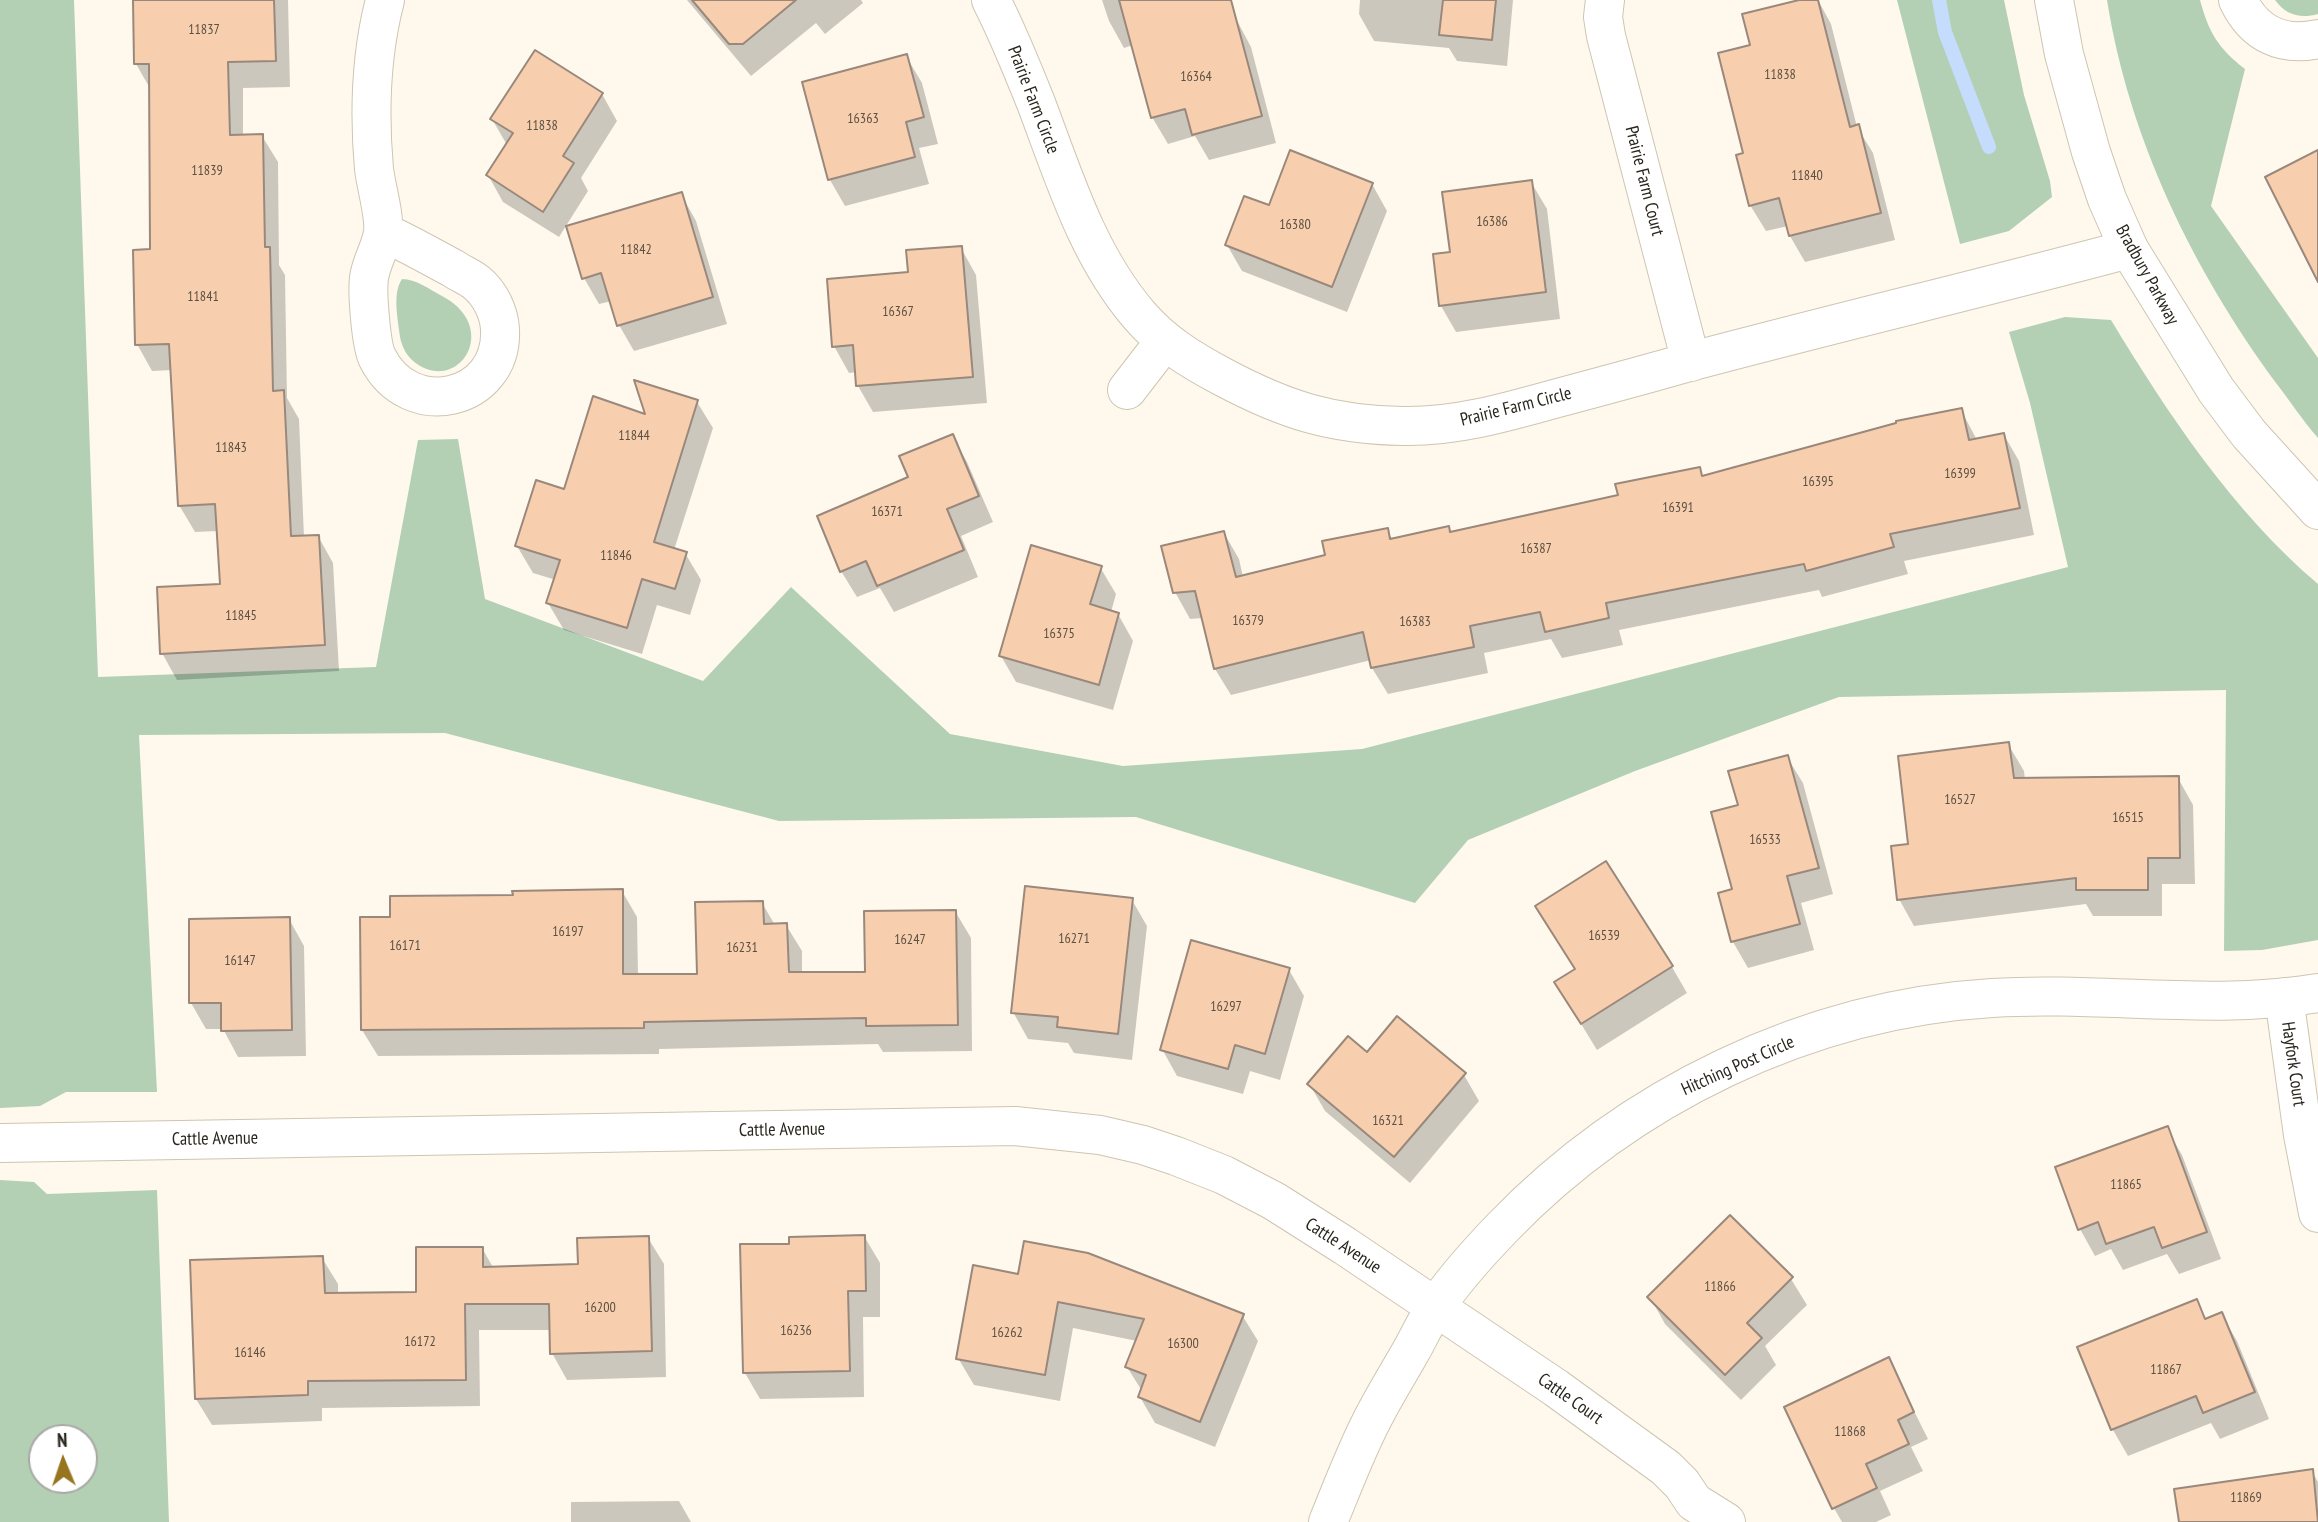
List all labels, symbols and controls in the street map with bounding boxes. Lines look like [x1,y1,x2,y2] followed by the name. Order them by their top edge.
[188,22,220,38] house number: 11837
[1002,43,1064,157] street label: Prairie Farm Circle
[1764,67,1796,83] house number: 11838
[1180,69,1212,85] house number: 16364
[847,111,879,127] house number: 16363
[526,118,558,134] house number: 11838
[1620,124,1668,238] street label: Prairie Farm Court
[191,163,223,179] house number: 11839
[1791,168,1823,184] house number: 11840
[1476,214,1508,230] house number: 16386
[1279,217,1311,233] house number: 16380
[2111,221,2183,329] street label: Bradbury Parkway
[620,242,652,258] house number: 11842
[187,289,219,305] house number: 11841
[882,304,914,320] house number: 16367
[1458,383,1574,431] street label: Prairie Farm Circle
[618,428,650,444] house number: 11844
[215,440,247,456] house number: 11843
[1944,466,1976,482] house number: 16399
[1802,474,1834,490] house number: 16395
[1662,500,1694,516] house number: 16391
[871,504,903,520] house number: 16371
[1520,541,1552,557] house number: 16387
[600,548,632,564] house number: 11846
[225,608,257,624] house number: 11845
[1232,613,1264,629] house number: 16379
[1399,614,1431,630] house number: 16383
[1043,626,1075,642] house number: 16375
[1944,792,1976,808] house number: 16527
[2112,810,2144,826] house number: 16515
[1749,832,1781,848] house number: 16533
[552,924,584,940] house number: 16197
[1588,928,1620,944] house number: 16539
[1058,931,1090,947] house number: 16271
[894,932,926,948] house number: 16247
[389,938,421,954] house number: 16171
[726,940,758,956] house number: 16231
[224,953,256,969] house number: 16147
[1210,999,1242,1015] house number: 16297
[2276,1020,2310,1108] street label: Hayfork Court
[1678,1031,1798,1101] street label: Hitching Post Circle
[1372,1113,1404,1129] house number: 16321
[739,1118,825,1142] street label: Cattle Avenue
[172,1127,258,1151] street label: Cattle Avenue
[2110,1177,2142,1193] house number: 11865
[1301,1214,1385,1278] street label: Cattle Avenue
[1704,1279,1736,1295] house number: 11866
[584,1300,616,1316] house number: 16200
[780,1323,812,1339] house number: 16236
[991,1325,1023,1341] house number: 16262
[404,1334,436,1350] house number: 16172
[1167,1336,1199,1352] house number: 16300
[234,1345,266,1361] house number: 16146
[2150,1362,2182,1378] house number: 11867
[1533,1369,1607,1429] street label: Cattle Court
[28,1424,98,1494] north arrow
[1834,1424,1866,1440] house number: 11868
[57,1428,68,1452] text: N
[2230,1490,2262,1506] house number: 11869

